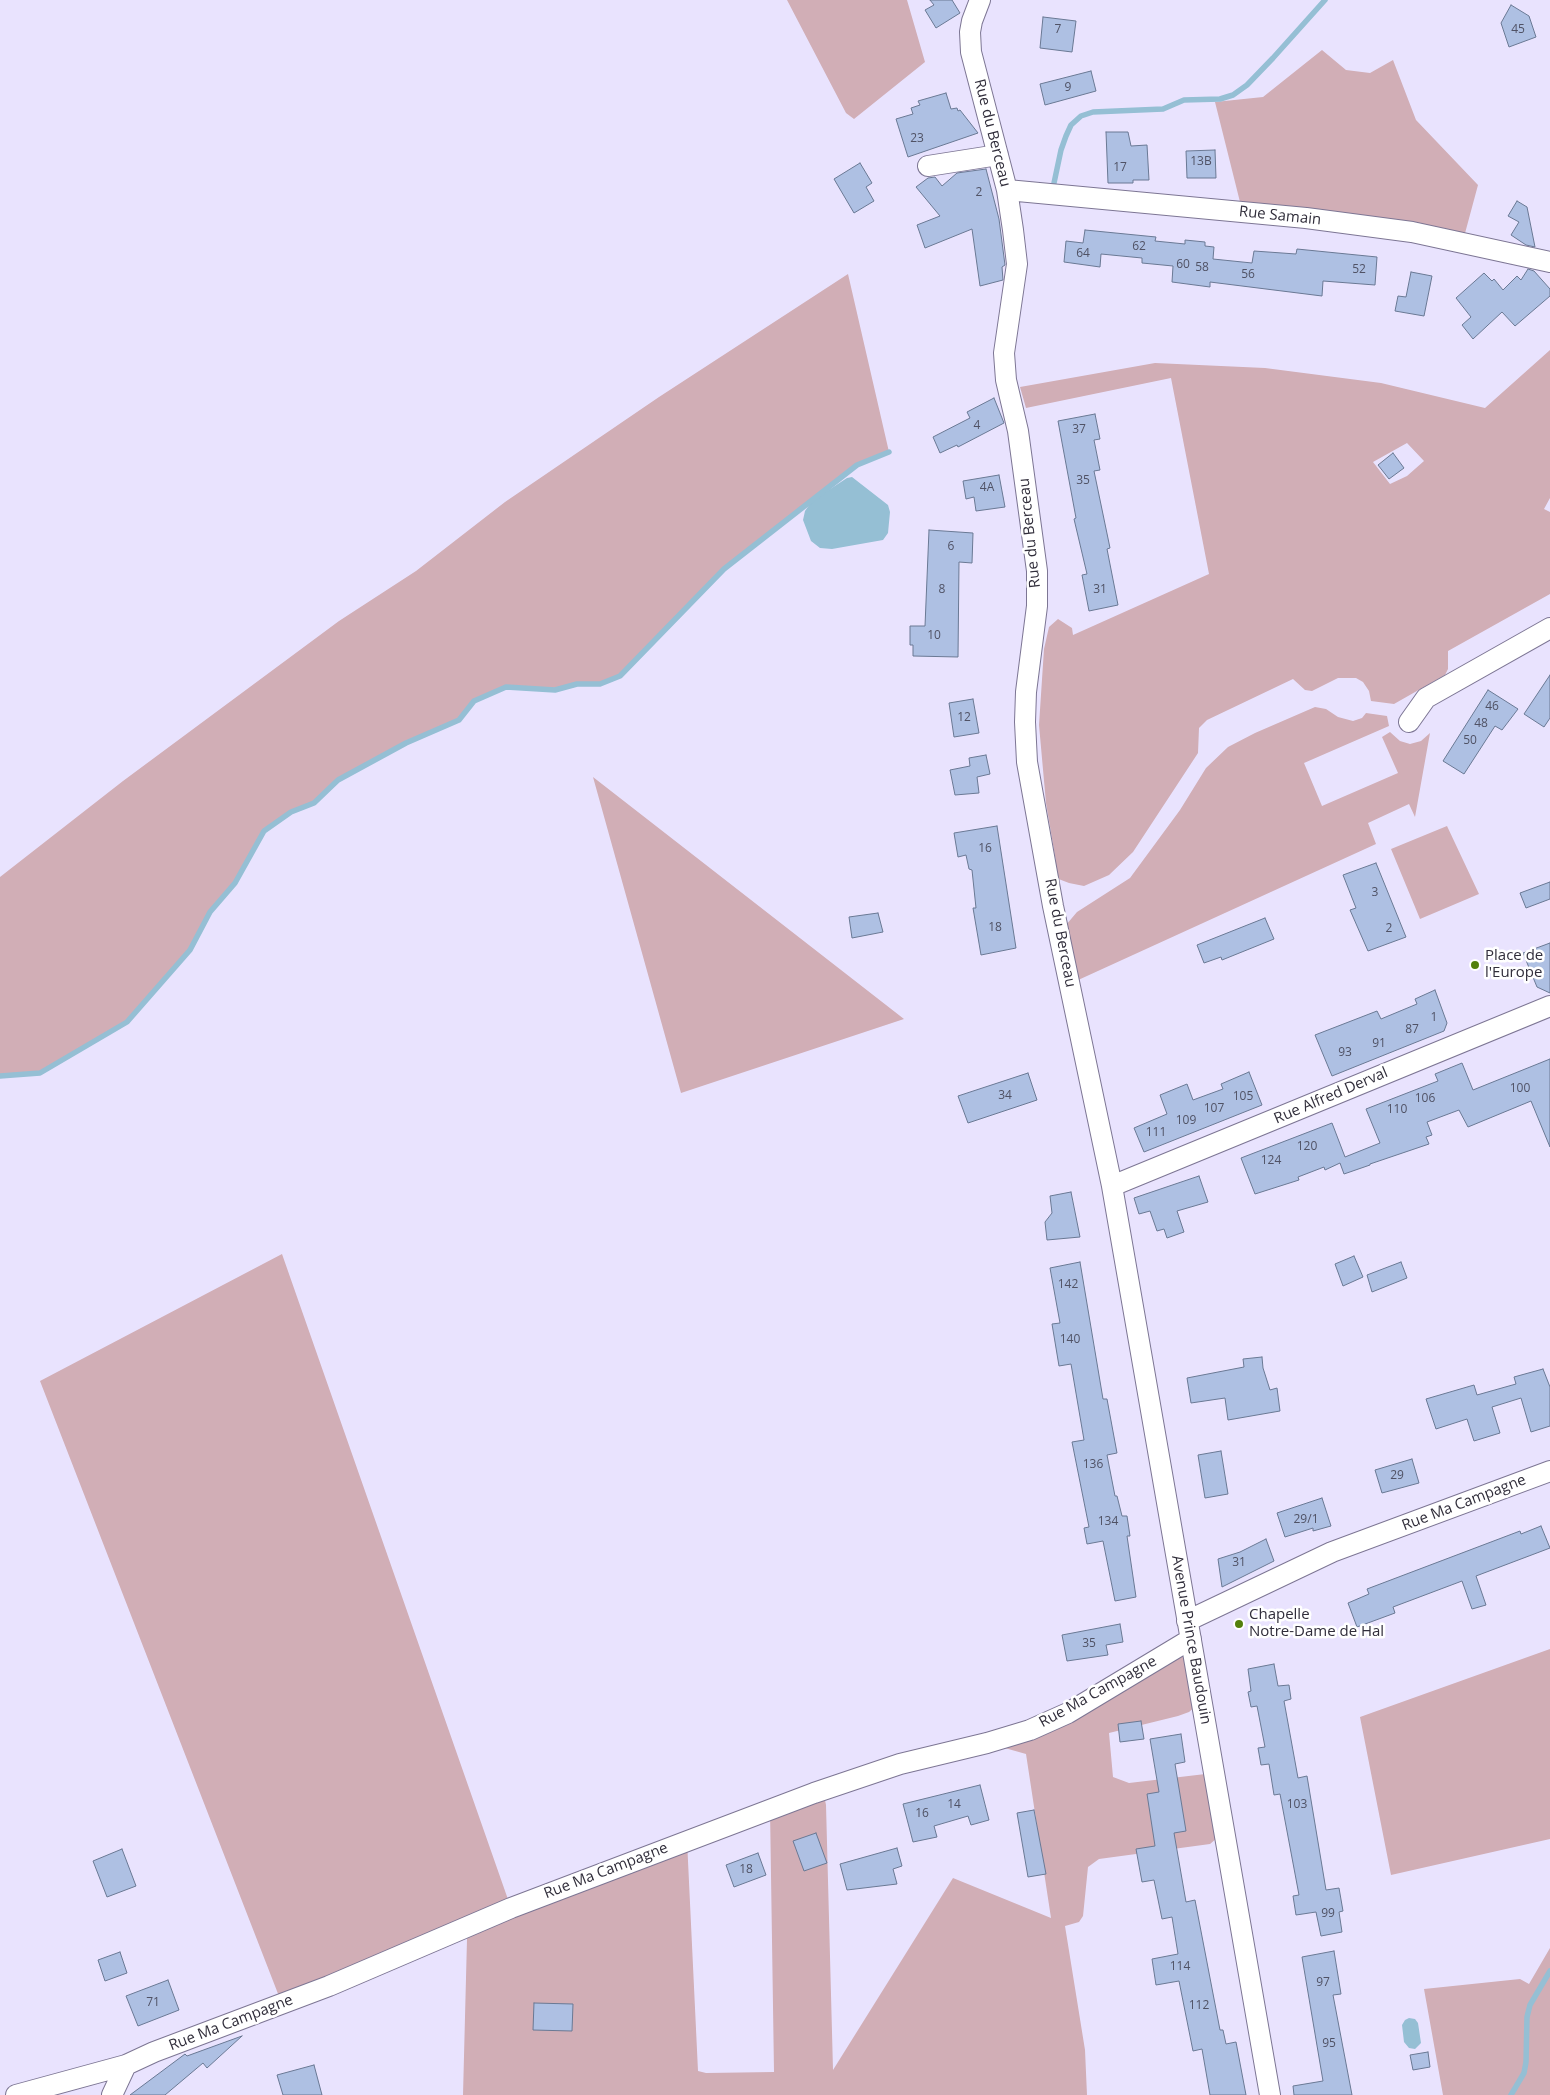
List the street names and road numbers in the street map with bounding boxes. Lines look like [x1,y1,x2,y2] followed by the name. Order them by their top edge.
[970,77,1014,189] street label: Rue du Berceau
[1238,203,1322,229] street label: Rue Samain
[1015,477,1045,589] street label: Rue du Berceau
[1041,877,1079,989] street label: Rue du Berceau
[1271,1064,1391,1128] street label: Rue Alfred Derval
[1399,1471,1529,1535] street label: Rue Ma Campagne
[1167,1554,1215,1726] street label: Avenue Prince Baudouin
[1036,1652,1160,1732] street label: Rue Ma Campagne
[541,1839,671,1903] street label: Rue Ma Campagne
[166,1991,296,2055] street label: Rue Ma Campagne

